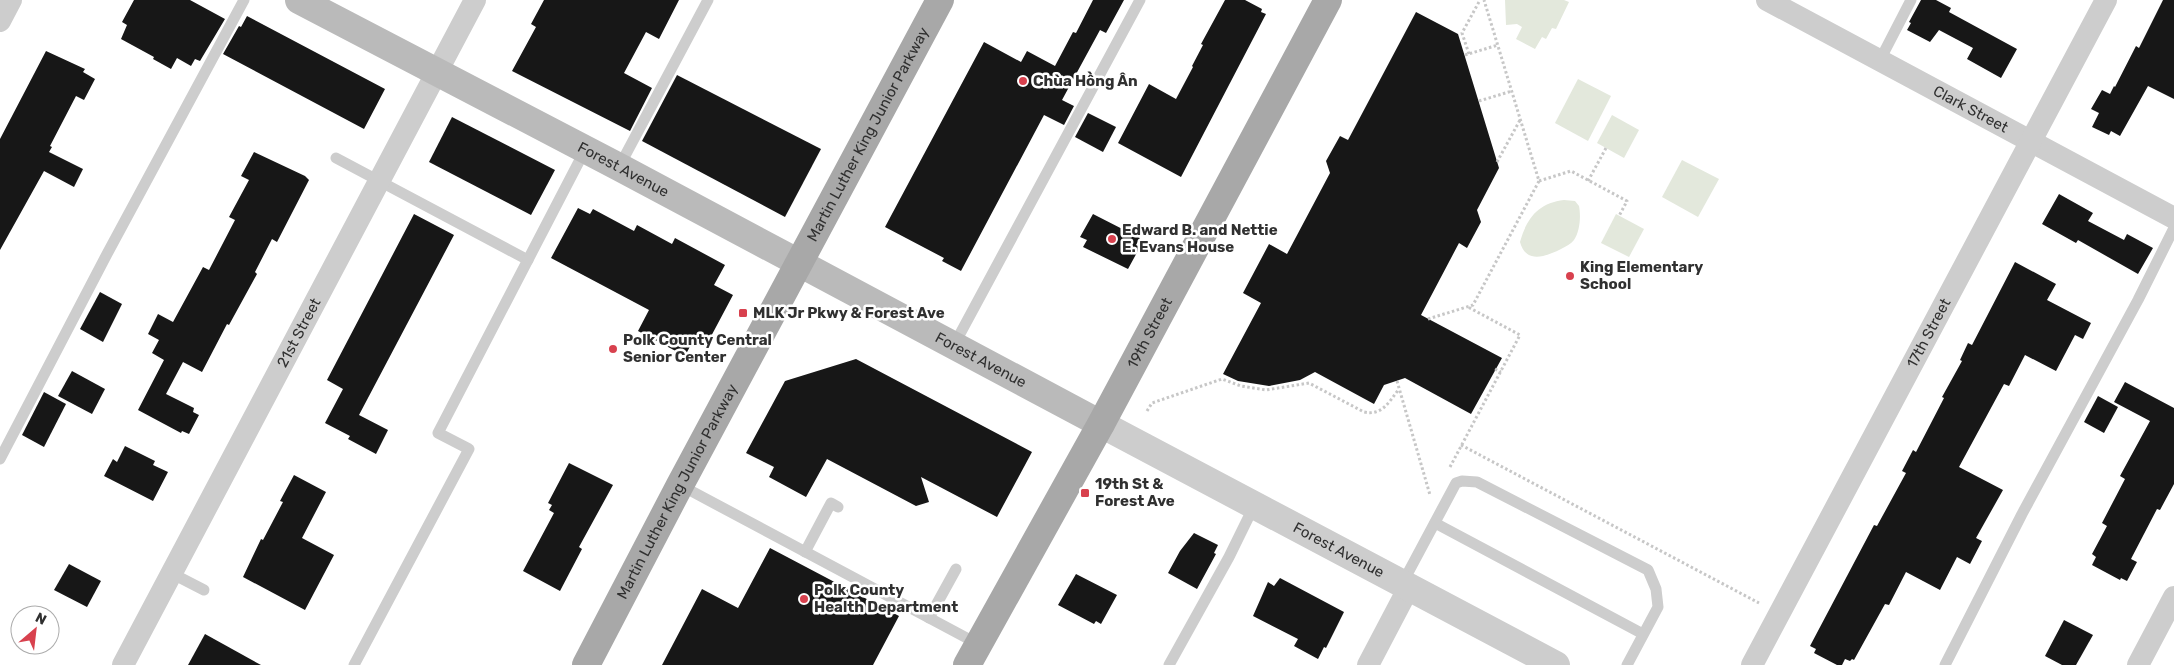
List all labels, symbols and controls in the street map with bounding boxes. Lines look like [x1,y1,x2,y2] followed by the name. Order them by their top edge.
[803,24,933,245] street label: Martin Luther King Junior Parkway
[1033,71,1138,90] place label: Chùa Hồng Ân
[1017,75,1029,87] marker: Chùa Hồng Ân
[1930,82,2011,137] street label: Clark Street
[575,138,672,201] street label: Forest Avenue
[1122,221,1278,256] place label: Edward B. and Nettie E. Evans House
[1106,233,1118,245] marker: Edward B. and Nettie E. Evans House
[1580,258,1703,293] place label: King Elementary School
[1564,270,1576,282] marker: King Elementary School
[1124,294,1176,371] street label: 19th Street
[273,295,325,370] street label: 21st Street
[1903,295,1955,371] street label: 17th Street
[753,304,945,322] place label: MLK Jr Pkwy & Forest Ave
[737,307,749,319] marker: MLK Jr Pkwy & Forest Ave
[932,328,1029,392] street label: Forest Avenue
[623,331,772,366] place label: Polk County Central Senior Center
[607,343,619,355] marker: Polk County Central Senior Center
[613,381,741,602] street label: Martin Luther King Junior Parkway
[1095,475,1175,510] place label: 19th St & Forest Ave
[1079,487,1091,499] marker: 19th St & Forest Ave
[1290,518,1387,581] street label: Forest Avenue
[814,581,958,616] place label: Polk County Health Department
[798,593,810,605] marker: Polk County Health Department
[10,605,60,655] north arrow
[32,609,49,629] text: N

